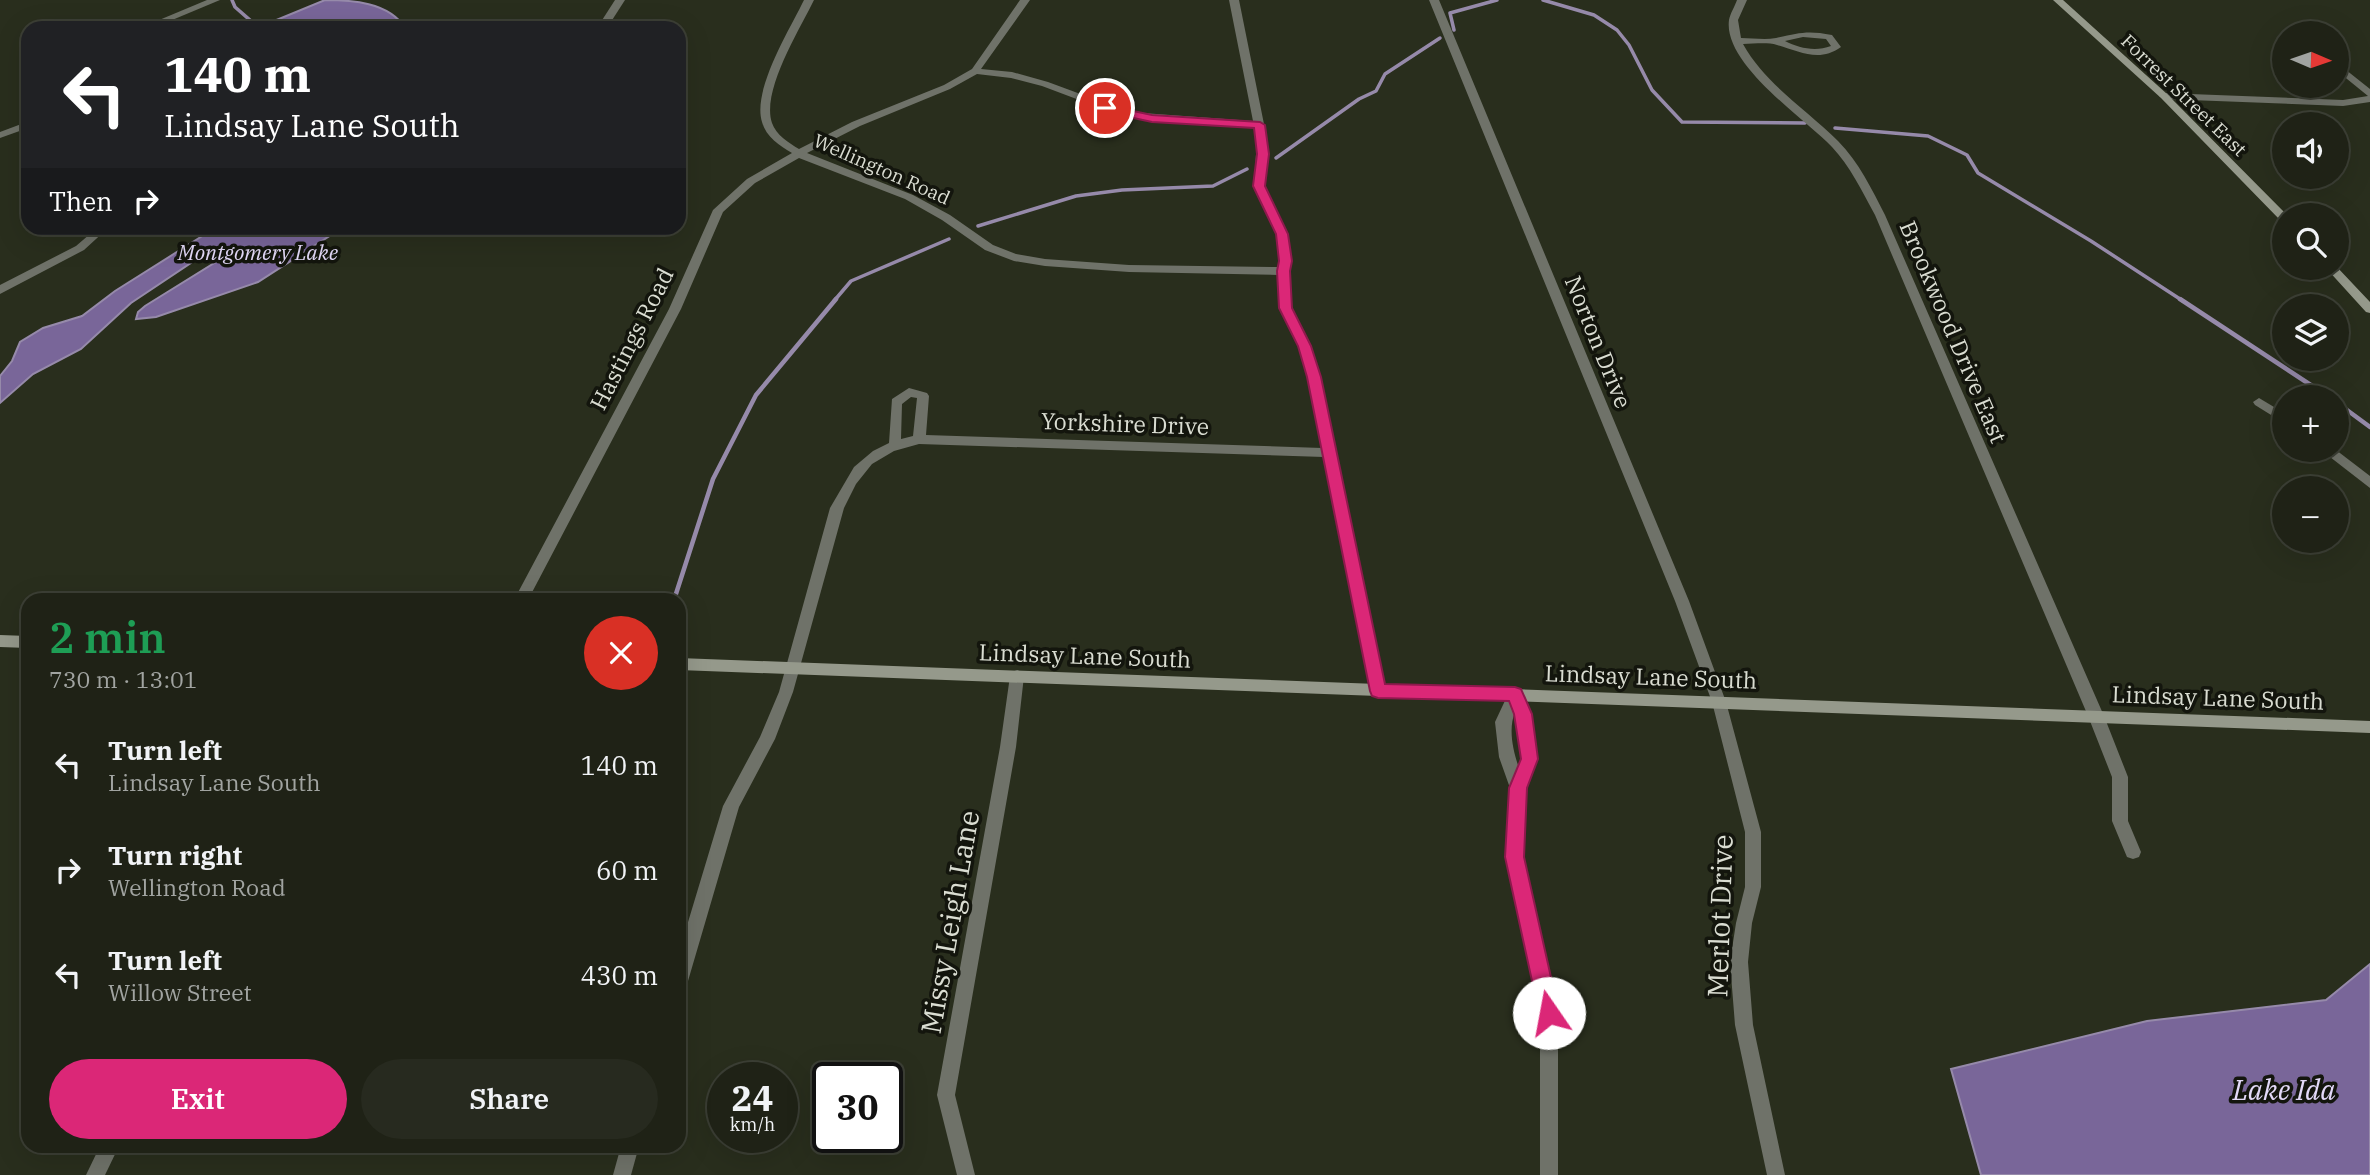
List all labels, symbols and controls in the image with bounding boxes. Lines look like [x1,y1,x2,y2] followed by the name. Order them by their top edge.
[2272,21,2348,98] north arrow
[2272,21,2349,553] map controls
[2116,29,2252,161] street label: Forrest Street East
[164,42,311,105] text: 140 m
[49,49,140,140] icon: left
[1075,78,1135,138] pin
[1086,89,1124,127] icon: arrive
[164,104,460,146] text: Lindsay Lane South
[2272,112,2349,189] button: sound
[810,128,954,210] street label: Wellington Road
[127,182,165,220] icon: right
[49,184,113,218] text: Then
[2272,203,2349,280] button: search
[1894,216,2014,447] street label: Brookwood Drive East
[177,238,339,266] water label: Montgomery Lake
[582,262,680,415] street label: Hastings Road
[1559,271,1639,412] street label: Norton Drive
[2272,294,2349,371] button: layers
[2272,385,2349,462] button: +
[1040,405,1210,441] street label: Yorkshire Drive
[2272,476,2349,553] button: −
[49,610,166,665] text: 2 min
[584,616,658,690] button: close
[978,636,1192,674] street label: Lindsay Lane South
[1544,657,1758,695] street label: Lindsay Lane South
[49,664,198,694] text: 730 m · 13:01
[2111,678,2325,716] street label: Lindsay Lane South
[108,733,222,767] text: Turn left
[49,746,87,784] icon: left
[580,748,658,782] text: 140 m
[108,767,321,797] text: Lindsay Lane South
[912,807,987,1037] street label: Missy Leigh Lane
[1698,834,1741,998] street label: Merlot Drive
[108,838,242,872] text: Turn right
[49,851,87,889] icon: right
[596,853,658,887] text: 60 m
[108,872,286,902] text: Wellington Road
[108,943,222,977] text: Turn left
[49,956,87,994] icon: left
[580,958,658,992] text: 430 m
[1512,976,1586,1050] position arrow
[108,977,252,1007] text: Willow Street
[49,1059,347,1139] button: Exit
[361,1059,658,1139] button: Share
[812,1062,903,1153] speed limit sign: 30
[2232,1071,2335,1108] water label: Lake Ida
[731,1075,774,1121] text: 24
[730,1113,775,1136] text: km/h

